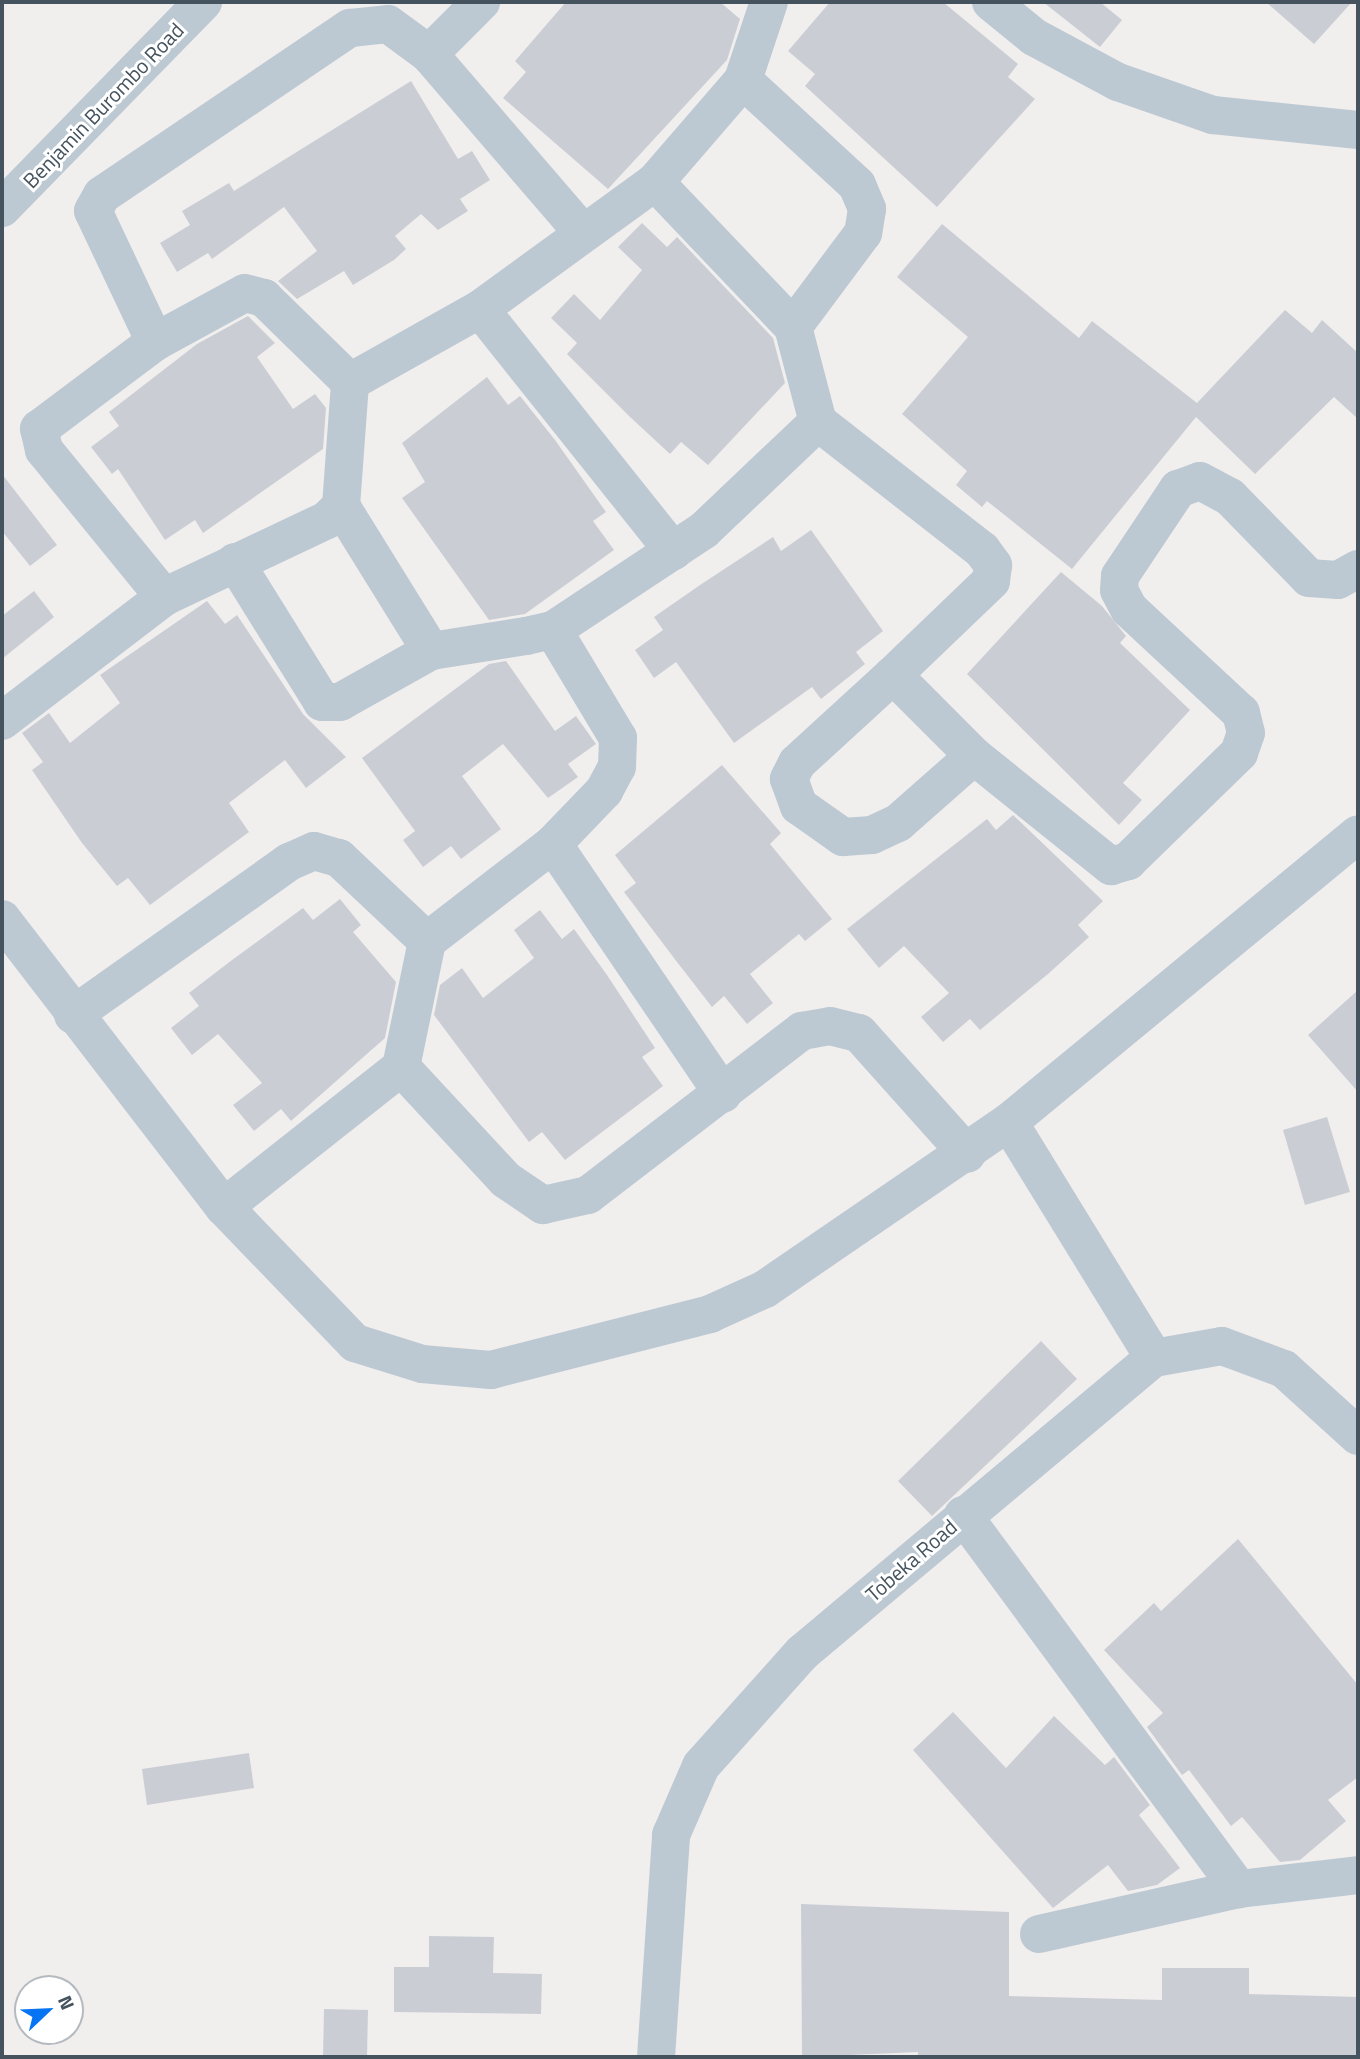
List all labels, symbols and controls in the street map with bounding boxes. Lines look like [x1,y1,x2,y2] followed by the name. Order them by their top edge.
[18,17,188,193] street label: Benjamin Burombo Road
[860,1514,962,1606] street label: Tobeka Road
[14,1975,84,2045] north arrow
[51,1991,83,2014] text: N

